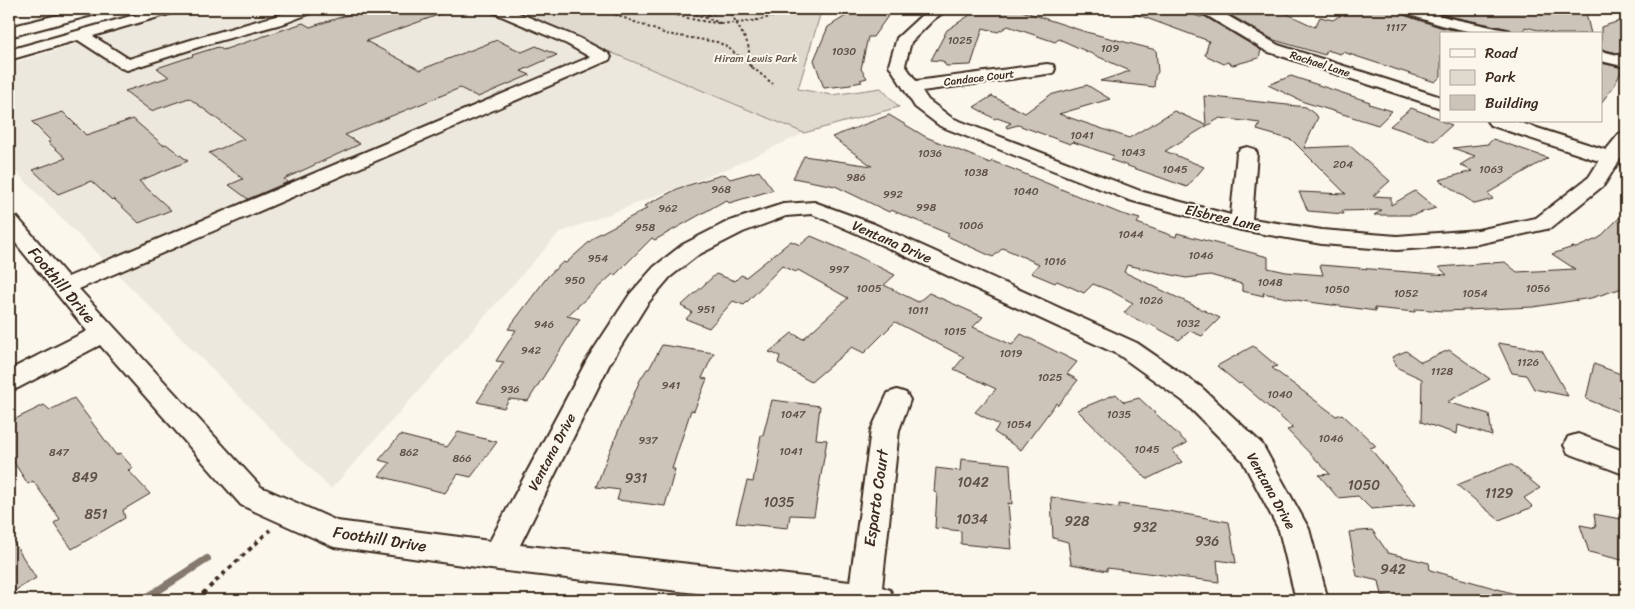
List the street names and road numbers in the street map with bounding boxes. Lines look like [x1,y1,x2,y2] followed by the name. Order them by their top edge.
[1287,45,1353,83] street label: Rachael Lane
[943,64,1016,92] street label: Candace Court
[1182,197,1264,239] street label: Elsbree Lane
[848,213,936,271] street label: Ventana Drive
[21,240,103,330] street label: Foothill Drive
[521,409,583,495] street label: Ventana Drive
[855,447,897,549] street label: Esparto Court
[1239,448,1303,534] street label: Ventana Drive
[331,517,429,561] street label: Foothill Drive

